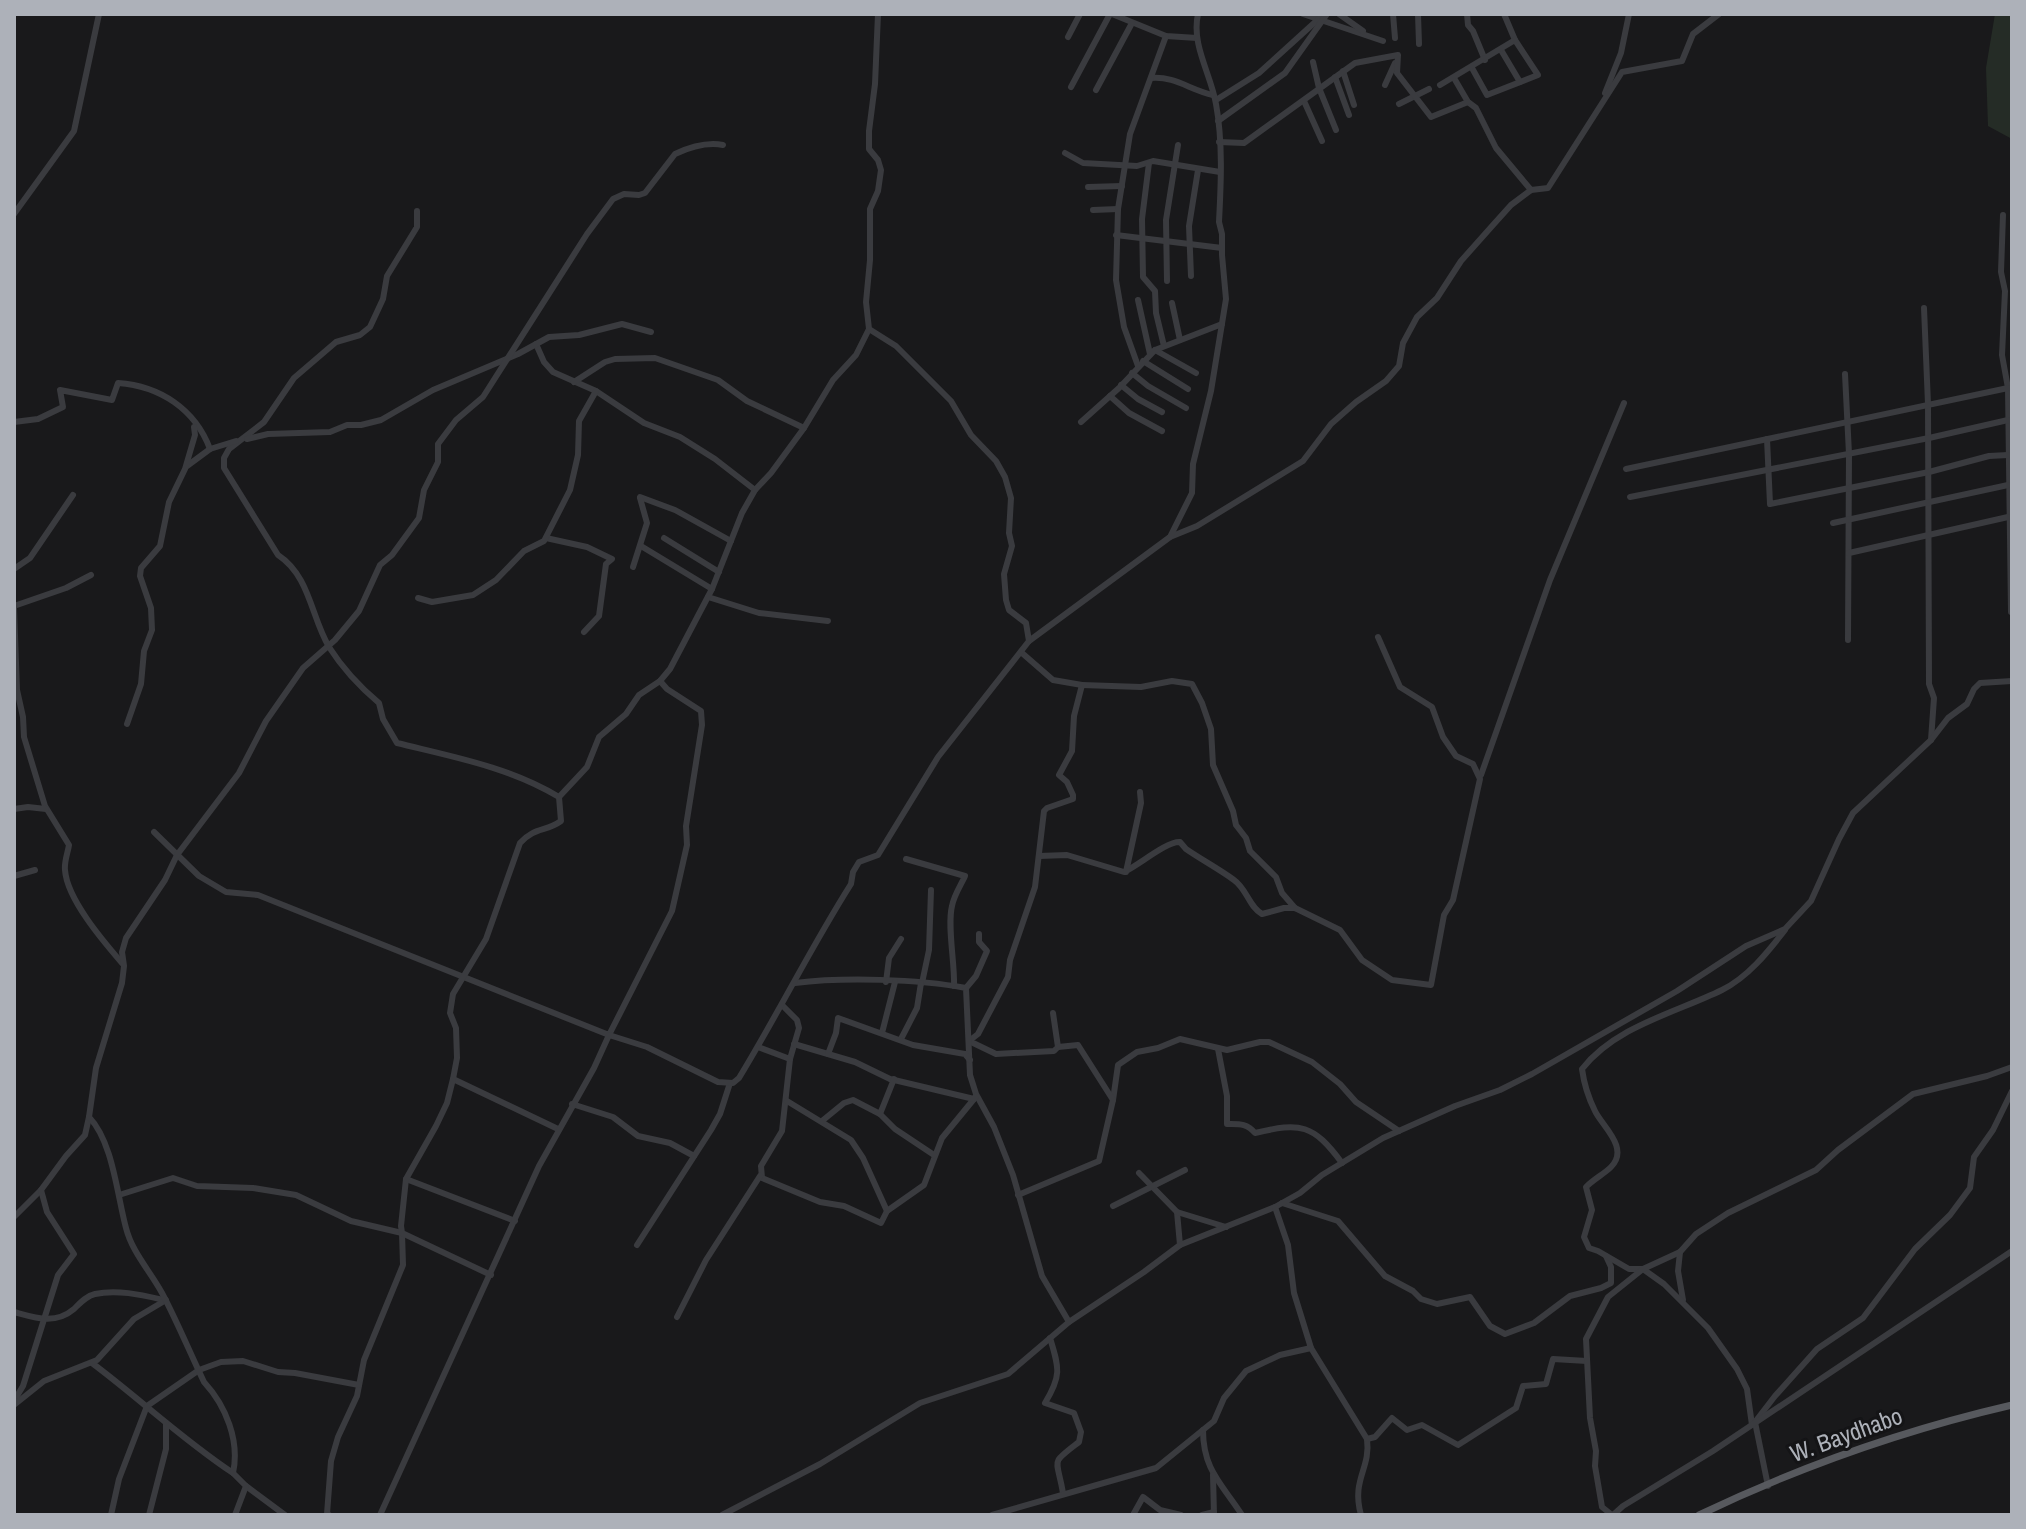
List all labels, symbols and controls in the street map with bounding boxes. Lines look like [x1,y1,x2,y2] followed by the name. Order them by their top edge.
[1786,1399,1906,1469] street label: W. Baydhabo

